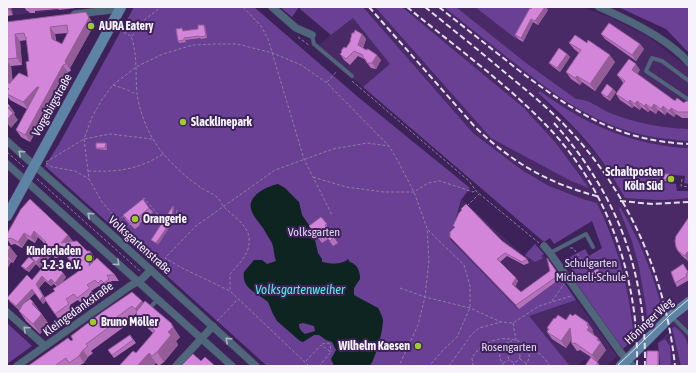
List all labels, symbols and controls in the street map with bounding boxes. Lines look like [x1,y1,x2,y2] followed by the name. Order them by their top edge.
[98,19,154,33] place label: AURA Eatery
[86,21,96,31] marker: AURA Eatery
[29,71,75,139] street label: Vorgebirgstraße
[191,115,253,129] place label: Slacklinepark
[178,117,188,127] marker: Slacklinepark
[18,151,25,158] one-way arrow
[605,165,663,193] place label: Schaltposten Köln Süd
[666,174,676,184] marker: Schaltposten Köln Süd
[87,212,95,219] one-way arrow
[143,212,187,226] place label: Orangerie
[106,213,174,277] street label: Volksgartenstraße
[130,214,140,224] marker: Orangerie
[288,225,340,239] park label: Volksgarten
[26,244,81,272] place label: Kinderladen 1-2-3 e.V.
[84,253,94,263] marker: Kinderladen 1-2-3 e.V.
[556,256,626,284] park label: Schulgarten Michaeli-Schule
[112,258,120,266] one-way arrow
[40,279,116,339] street label: Kleingedankstraße
[255,282,346,297] water label: Volksgartenweiher
[622,294,677,347] street label: Höninger Weg
[101,315,158,329] place label: Bruno Möller
[88,317,98,327] marker: Bruno Möller
[23,327,31,334] one-way arrow
[225,337,232,344] one-way arrow
[337,339,410,353] place label: Wilhelm Kaesen
[481,340,537,354] park label: Rosengarten
[413,341,423,351] marker: Wilhelm Kaesen

